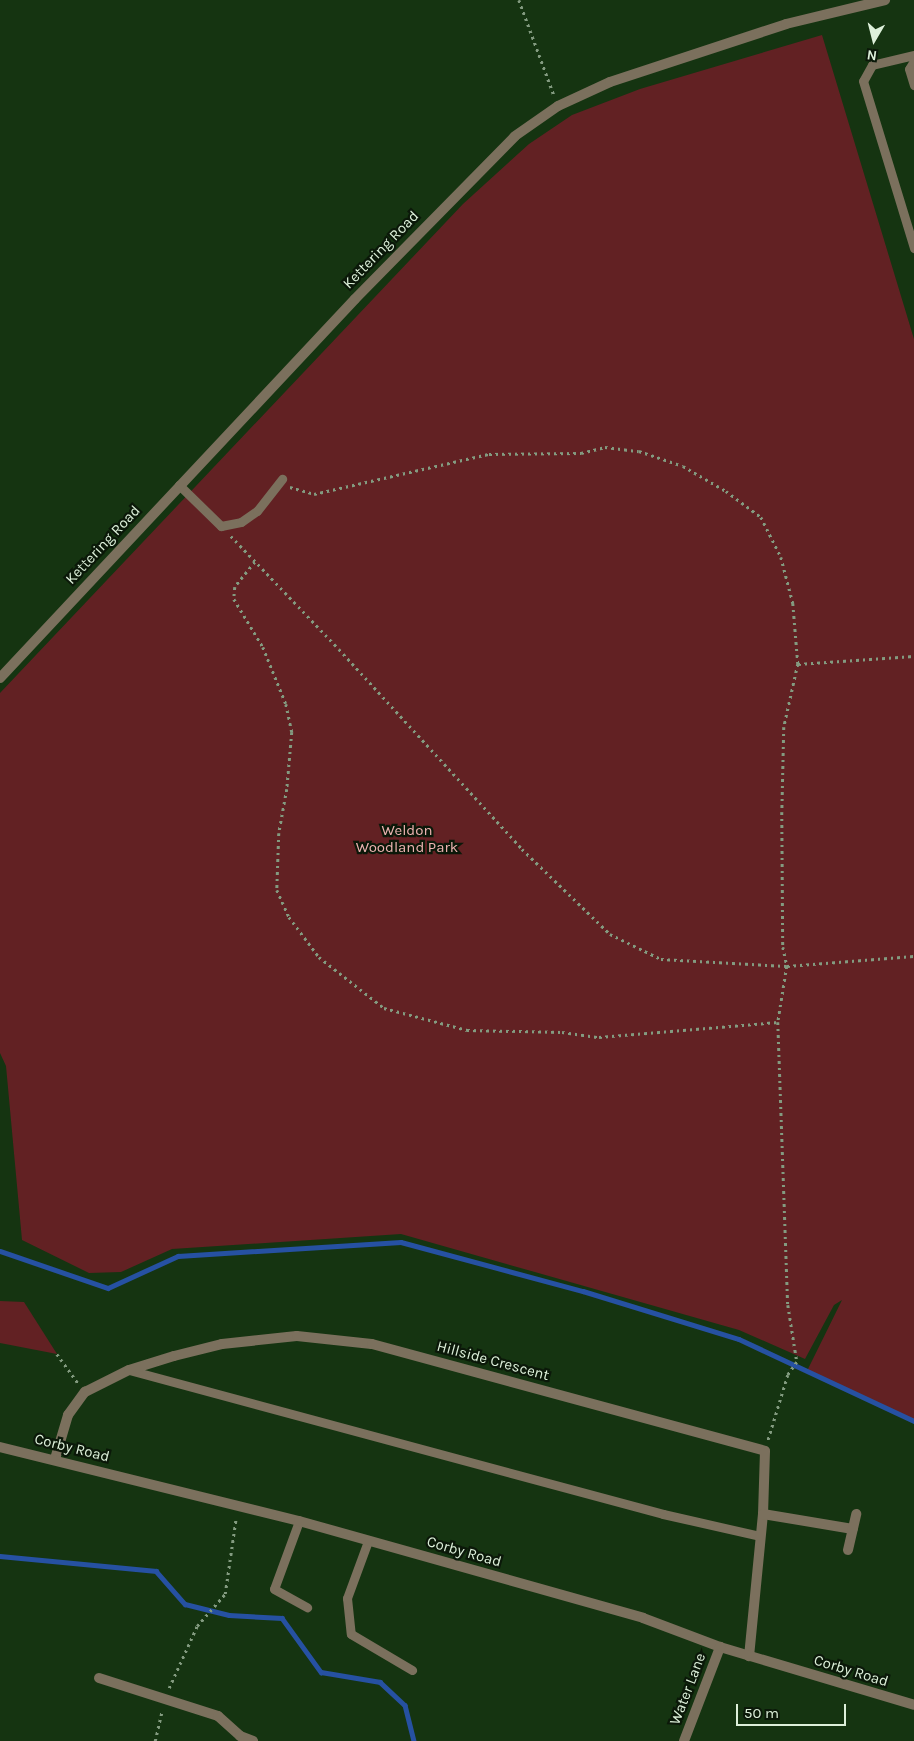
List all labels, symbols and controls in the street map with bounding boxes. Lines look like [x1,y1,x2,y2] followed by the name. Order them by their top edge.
[849,15,899,65] north arrow
[866,46,878,64] text: N
[339,207,423,293] street label: Kettering Road
[62,502,144,588] street label: Kettering Road
[356,821,458,856] park label: Weldon Woodland Park
[435,1337,551,1385] street label: Hillside Crescent
[33,1430,111,1466] street label: Corby Road
[425,1533,503,1571] street label: Corby Road
[666,1651,710,1727] street label: Water Lane
[812,1651,890,1691] street label: Corby Road
[739,1694,849,1726] scale bar
[744,1704,779,1722] text: 50 m

